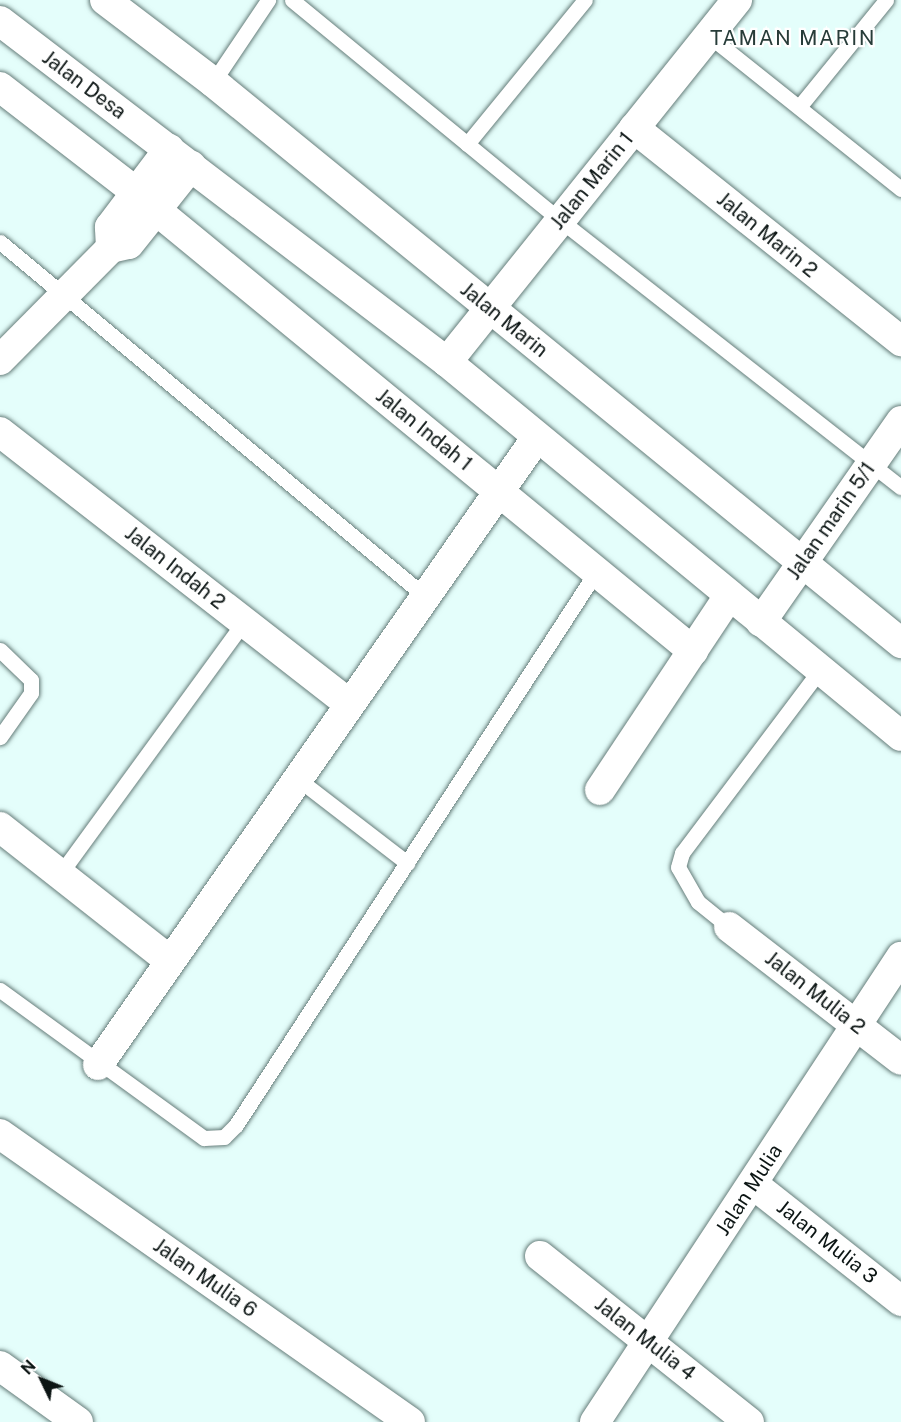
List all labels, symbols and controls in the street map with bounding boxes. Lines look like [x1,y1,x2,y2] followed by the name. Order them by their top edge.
[710,25,876,51] district label: TAMAN MARIN
[37,46,131,124] street label: Jalan Desa
[545,127,639,235] street label: Jalan Marin 1
[712,187,822,283] street label: Jalan Marin 2
[455,278,553,362] street label: Jalan Marin
[371,384,477,476] street label: Jalan Indah 1
[782,458,880,584] street label: Jalan marin 5/1
[120,521,230,615] street label: Jalan Indah 2
[760,946,870,1040] street label: Jalan Mulia 2
[711,1140,787,1240] street label: Jalan Mulia
[772,1195,882,1289] street label: Jalan Mulia 3
[149,1233,261,1323] street label: Jalan Mulia 6
[590,1292,700,1386] street label: Jalan Mulia 4
[12,1350,72,1410] north arrow
[17,1356,40,1378] text: N

